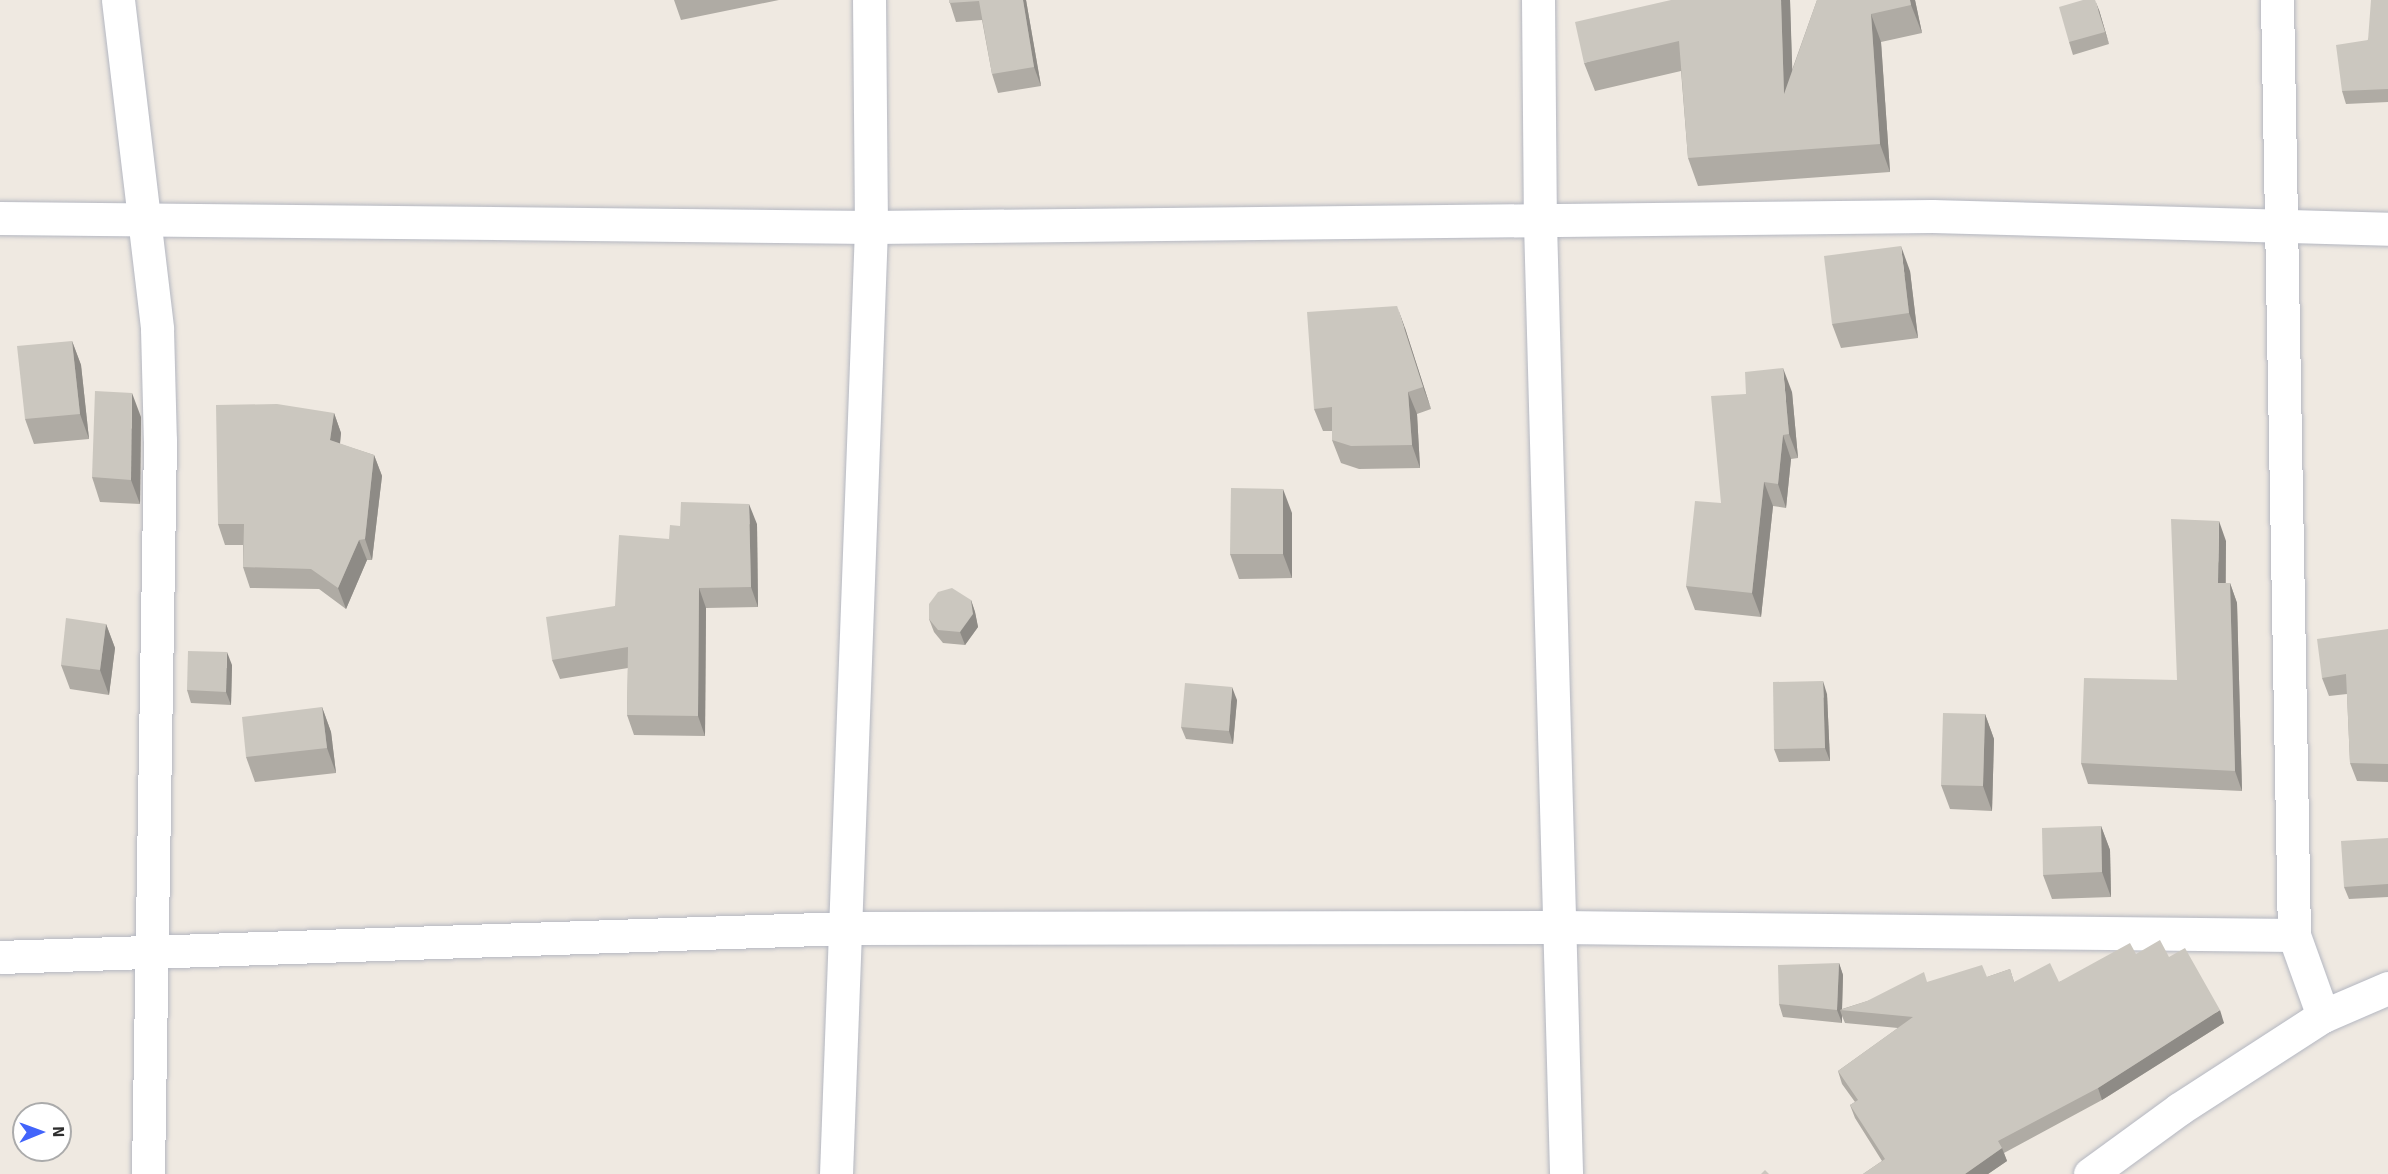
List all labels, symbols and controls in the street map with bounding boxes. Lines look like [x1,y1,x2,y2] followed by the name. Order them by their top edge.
[12,1102,72,1162] north arrow
[48,1126,68,1137] text: N

